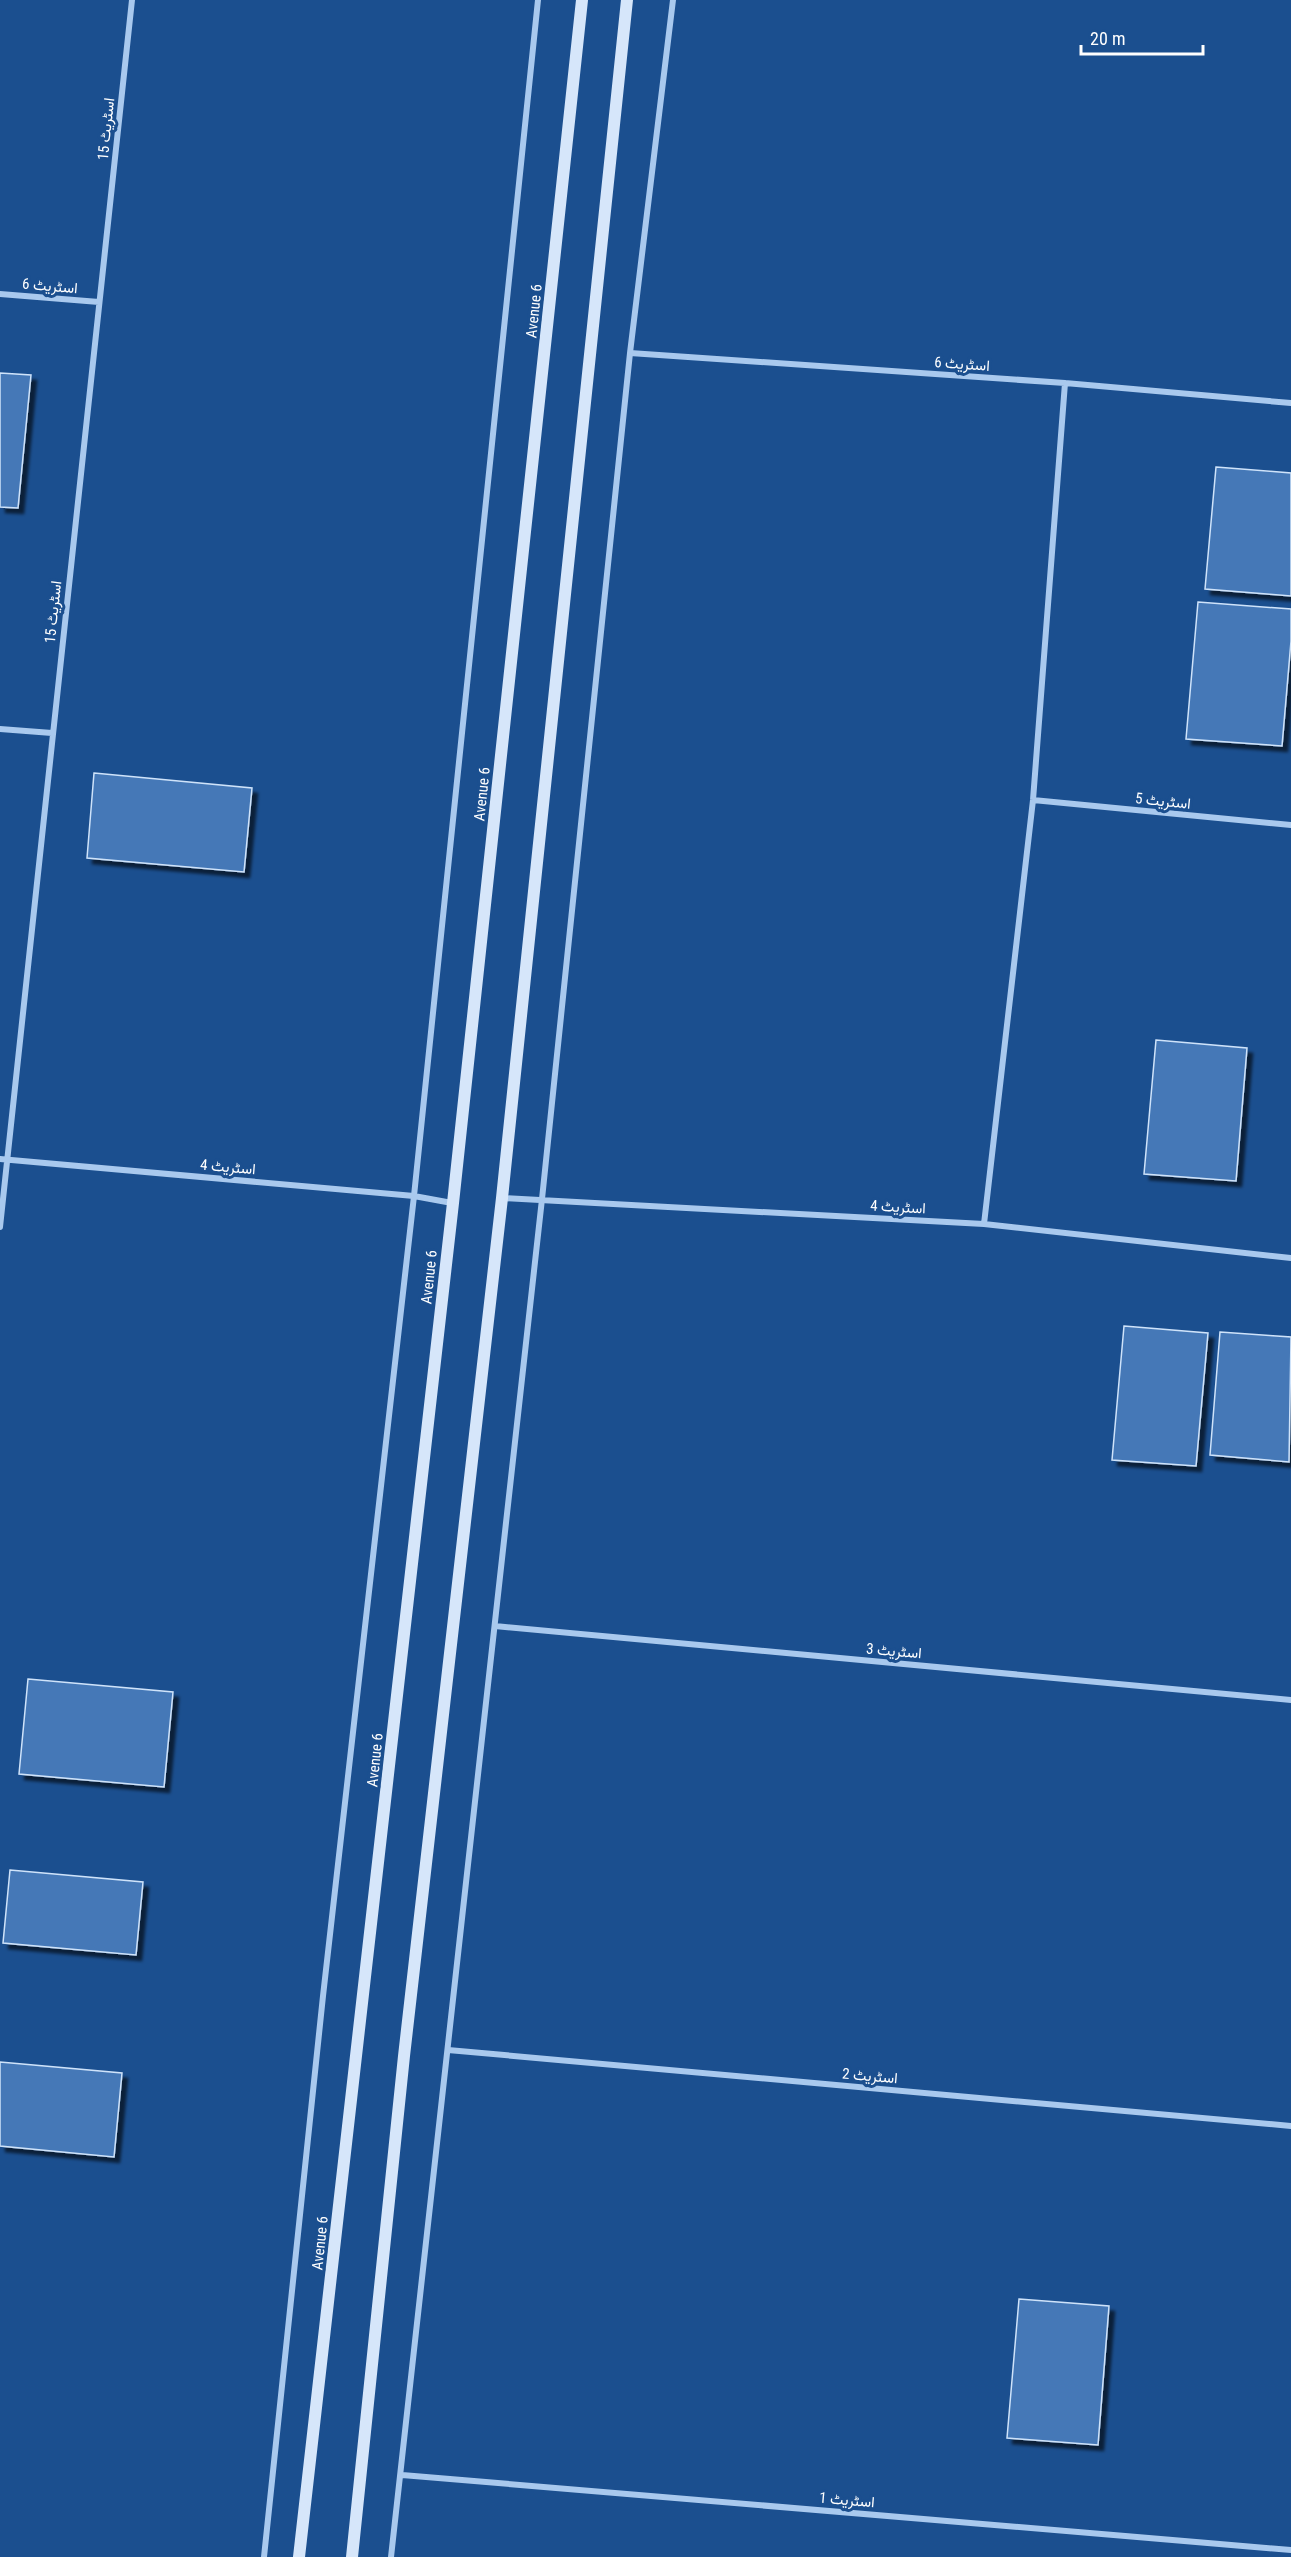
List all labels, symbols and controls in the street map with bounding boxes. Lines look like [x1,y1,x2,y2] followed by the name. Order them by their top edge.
[1081,18,1202,56] scale bar
[1090,28,1125,49] text: 20 m
[94,97,118,161] street label: اسٹریٹ 15
[22,275,78,297] street label: اسٹریٹ 6
[522,283,546,339] street label: Avenue 6
[934,353,990,375] street label: اسٹریٹ 6
[41,580,65,644] street label: اسٹریٹ 15
[470,766,494,822] street label: Avenue 6
[1134,789,1192,813] street label: اسٹریٹ 5
[200,1156,256,1178] street label: اسٹریٹ 4
[870,1197,926,1217] street label: اسٹریٹ 4
[417,1249,441,1305] street label: Avenue 6
[866,1640,922,1662] street label: اسٹریٹ 3
[363,1732,387,1788] street label: Avenue 6
[842,2065,898,2087] street label: اسٹریٹ 2
[308,2215,332,2271] street label: Avenue 6
[819,2489,875,2511] street label: اسٹریٹ 1

